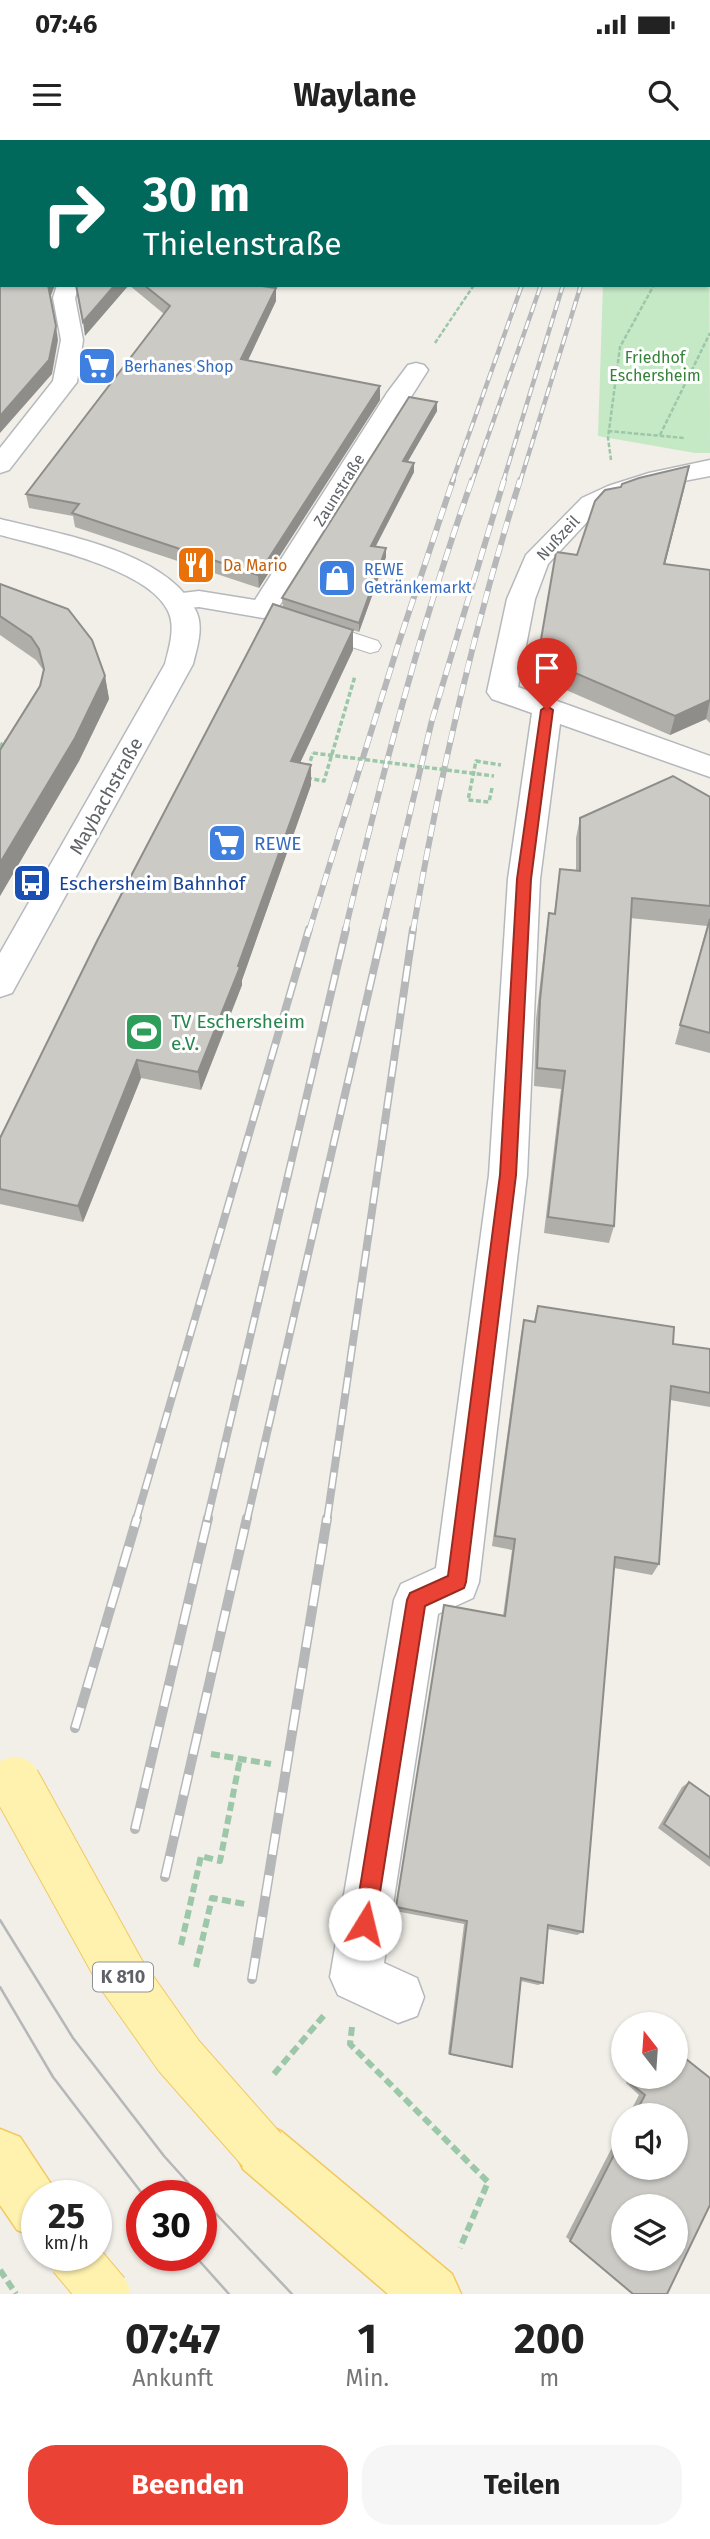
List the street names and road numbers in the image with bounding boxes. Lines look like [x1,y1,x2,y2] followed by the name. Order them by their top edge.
[309,451,369,529] street label: Zaunstraße
[532,511,584,564] street label: Nußzeil
[64,733,148,859] street label: Maybachstraße
[93,1963,153,1992] road number: K 810

